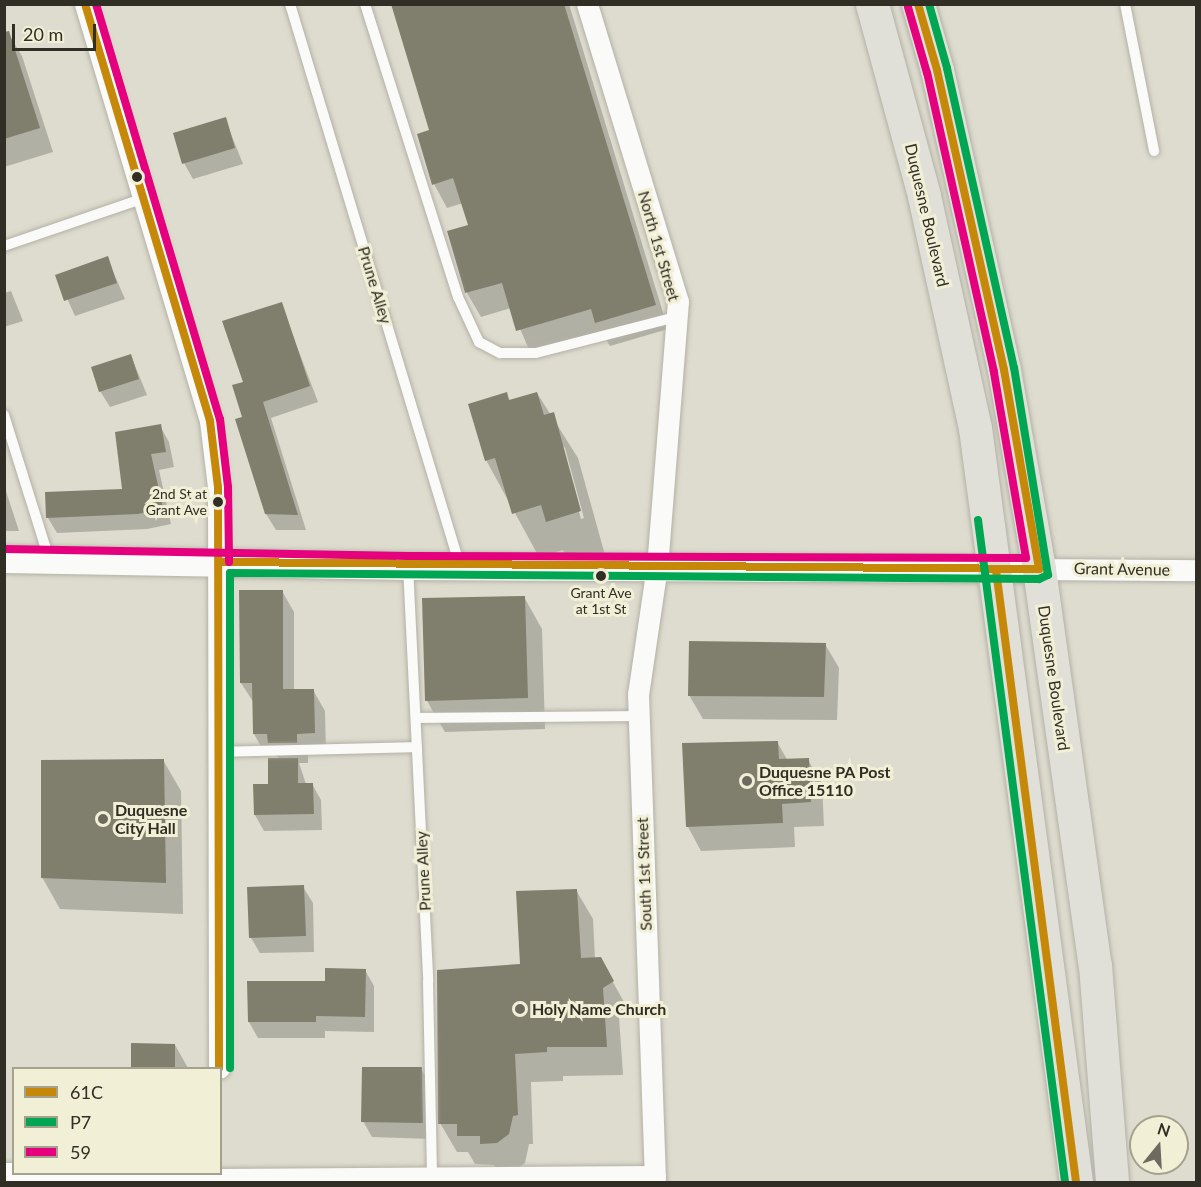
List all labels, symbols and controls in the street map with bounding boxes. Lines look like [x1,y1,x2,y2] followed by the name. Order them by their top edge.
[15,12,99,50] scale bar
[23,23,63,45] text: 20 m
[901,141,953,289] street label: Duquesne Boulevard
[131,171,143,183] unlabelled marker
[634,189,684,303] street label: North 1st Street
[354,244,396,326] street label: Prune Alley
[145,486,207,518] place label: 2nd St at Grant Ave
[212,496,224,508] marker: 2nd St at Grant Ave
[1073,559,1171,579] street label: Grant Avenue
[595,570,607,582] marker: Grant Ave at 1st St
[570,585,632,618] place label: Grant Ave at 1st St
[1034,604,1074,752] street label: Duquesne Boulevard
[759,762,891,800] place label: Duquesne PA Post Office 15110
[740,774,754,788] marker: Duquesne PA Post Office 15110
[115,800,187,838] place label: Duquesne City Hall
[96,812,110,826] marker: Duquesne City Hall
[632,817,656,931] street label: South 1st Street
[411,830,435,912] street label: Prune Alley
[532,999,667,1019] place label: Holy Name Church
[513,1002,527,1016] marker: Holy Name Church
[12,1067,222,1175] legend
[70,1081,103,1103] text: 61C
[70,1111,91,1133] text: P7
[1129,1115,1189,1175] north arrow
[1155,1118,1173,1140] text: N
[70,1141,91,1163] text: 59

